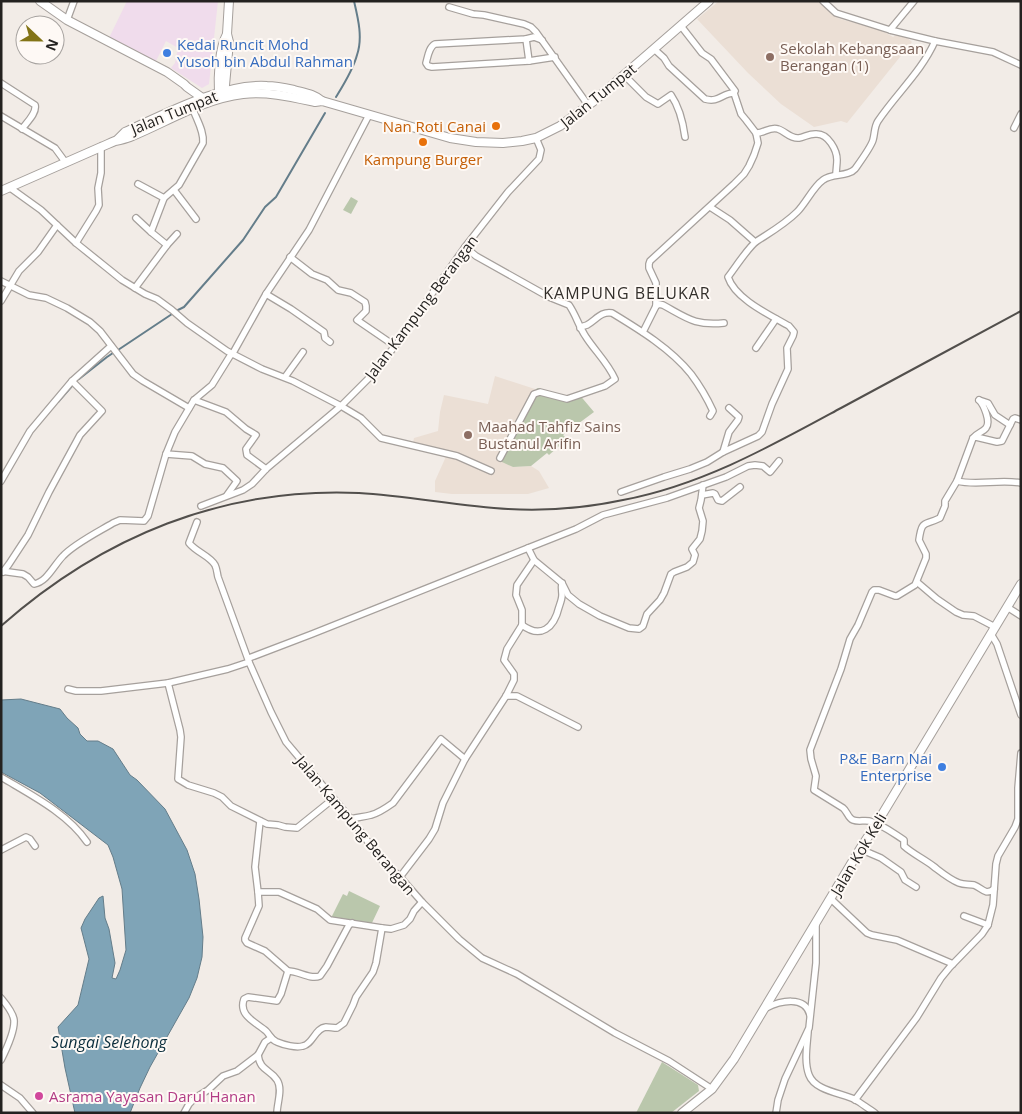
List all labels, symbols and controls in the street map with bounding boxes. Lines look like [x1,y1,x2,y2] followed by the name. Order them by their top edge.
[15,15,65,65] north arrow
[177,34,353,71] place label: Kedai Runcit Mohd Yusoh bin Abdul Rahman
[42,36,63,54] text: N
[780,38,924,75] place label: Sekolah Kebangsaan Berangan (1)
[161,47,173,59] marker: Kedai Runcit Mohd Yusoh bin Abdul Rahman
[764,51,776,63] marker: Sekolah Kebangsaan Berangan (1)
[554,58,640,133] street label: Jalan Tumpat
[126,86,220,139] street label: Jalan Tumpat
[383,116,486,136] place label: Nan Roti Canai
[490,120,502,132] marker: Nan Roti Canai
[417,136,429,148] marker: Kampung Burger
[364,149,482,169] place label: Kampung Burger
[359,231,482,385] street label: Jalan Kampung Berangan
[543,282,711,304] district label: KAMPUNG BELUKAR
[478,416,621,453] place label: Maahad Tahfiz Sains Bustanul Arifin
[462,429,474,441] marker: Maahad Tahfiz Sains Bustanul Arifin
[839,748,932,785] place label: P&E Barn Nai Enterprise
[290,750,420,899] street label: Jalan Kampung Berangan
[936,761,948,773] marker: P&E Barn Nai Enterprise
[825,809,890,901] street label: Jalan Kok Keli
[51,1031,168,1053] water label: Sungai Selehong
[49,1086,256,1106] place label: Asrama Yayasan Darul Hanan
[33,1090,45,1102] marker: Asrama Yayasan Darul Hanan

